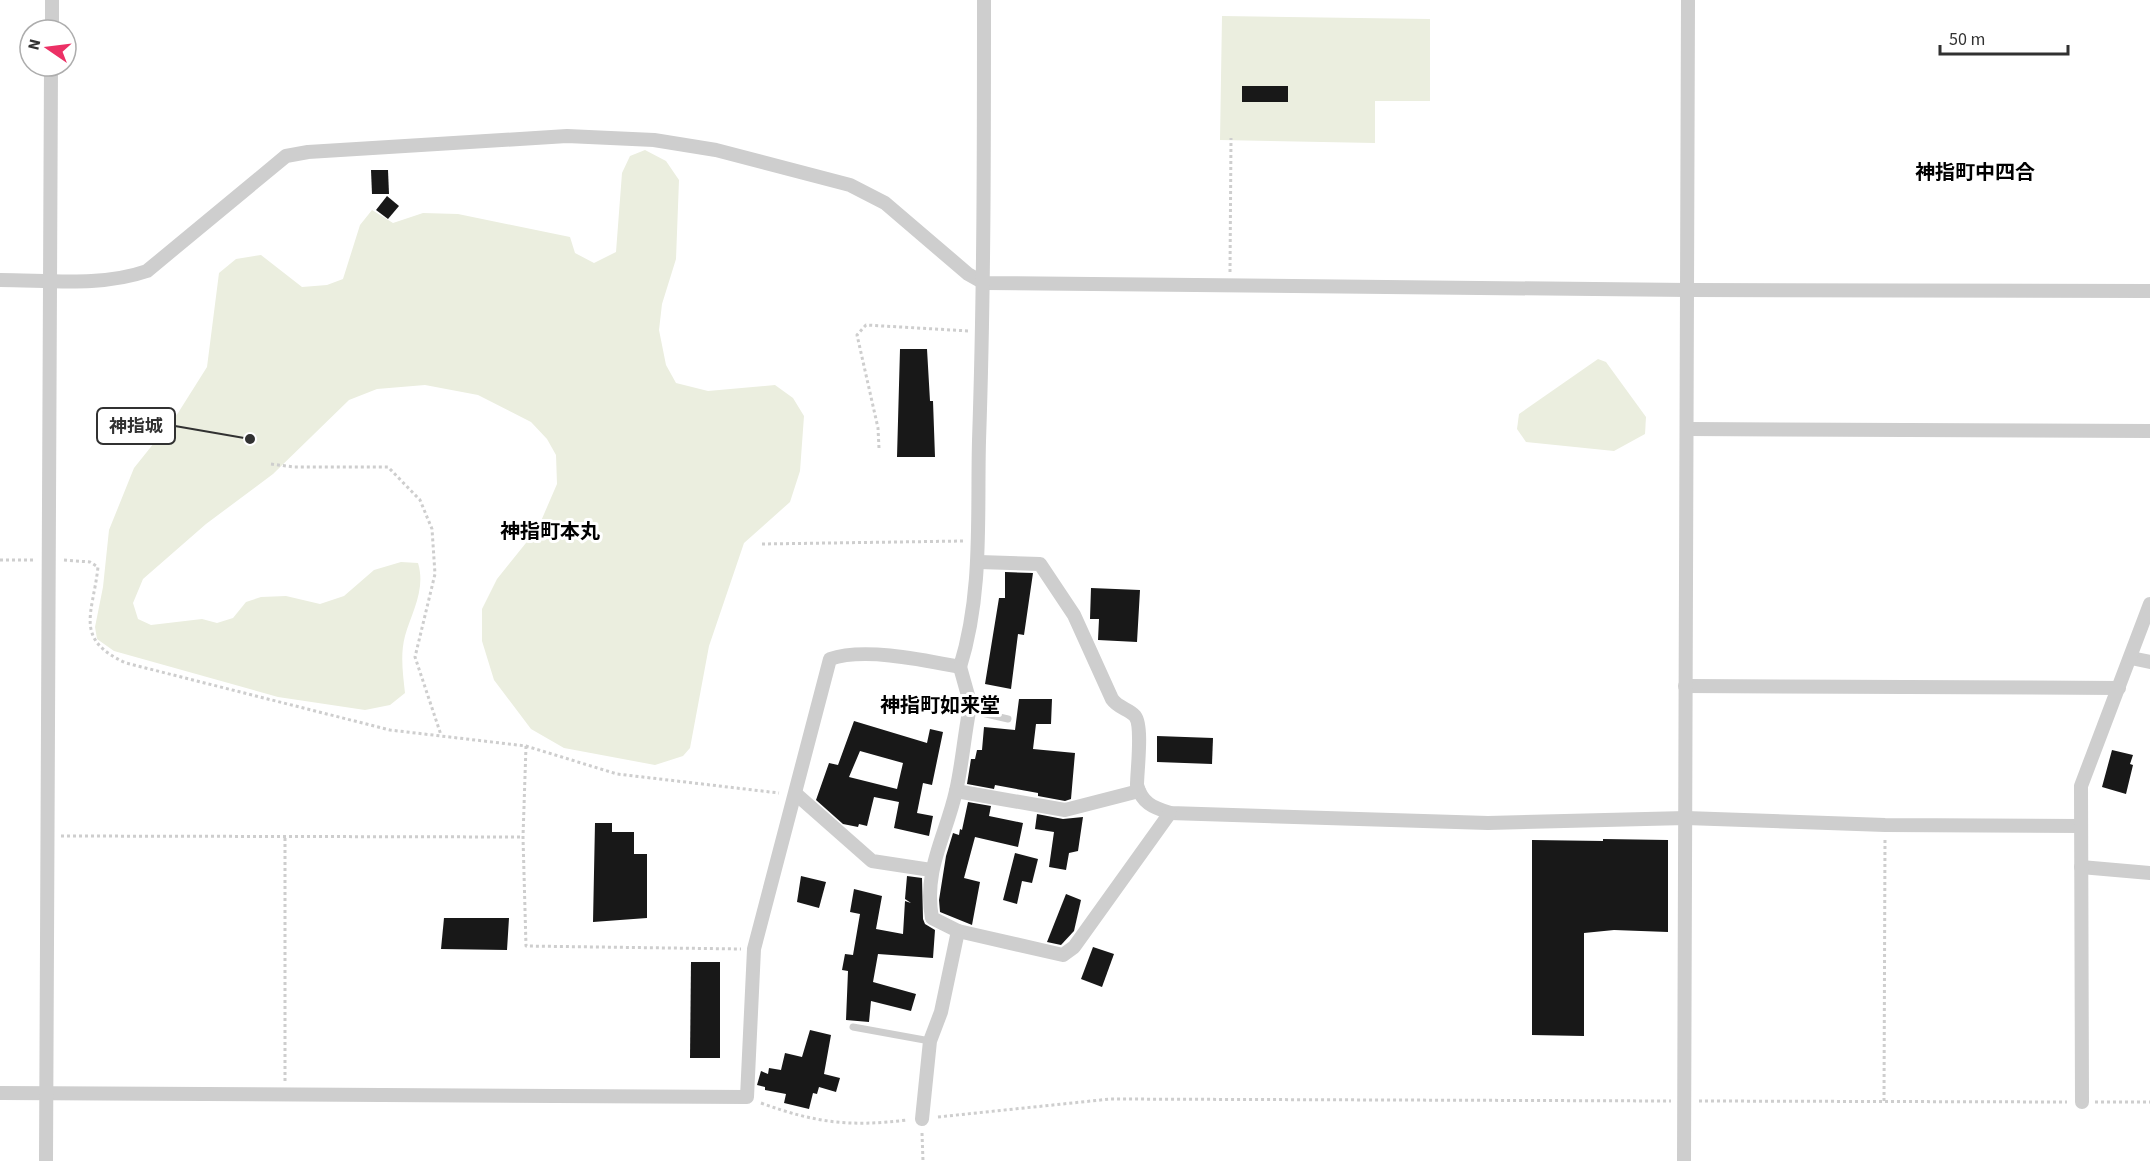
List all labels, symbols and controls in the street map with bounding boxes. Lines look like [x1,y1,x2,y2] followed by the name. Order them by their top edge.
[18,18,78,78] north arrow
[1940,18,2068,56] scale bar
[1949,27,1985,52] text: 50 m
[22,37,46,52] text: N
[1915,159,2035,187] district label: 神指町中四合
[97,408,175,444] callout: 神指城
[109,414,163,439] text: 神指城
[500,518,600,546] district label: 神指町本丸
[880,692,1000,720] district label: 神指町如来堂

